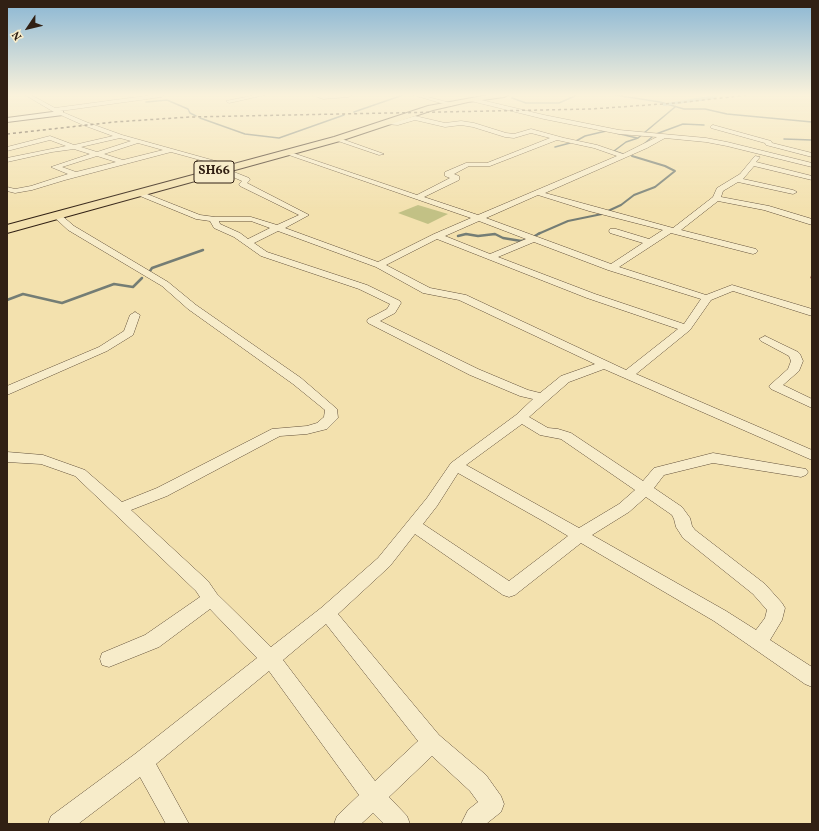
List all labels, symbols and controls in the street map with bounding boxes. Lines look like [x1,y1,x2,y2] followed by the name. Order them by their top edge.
[8,8,48,48] north arrow
[9,28,26,43] text: N
[194,161,234,183] road number: SH66

